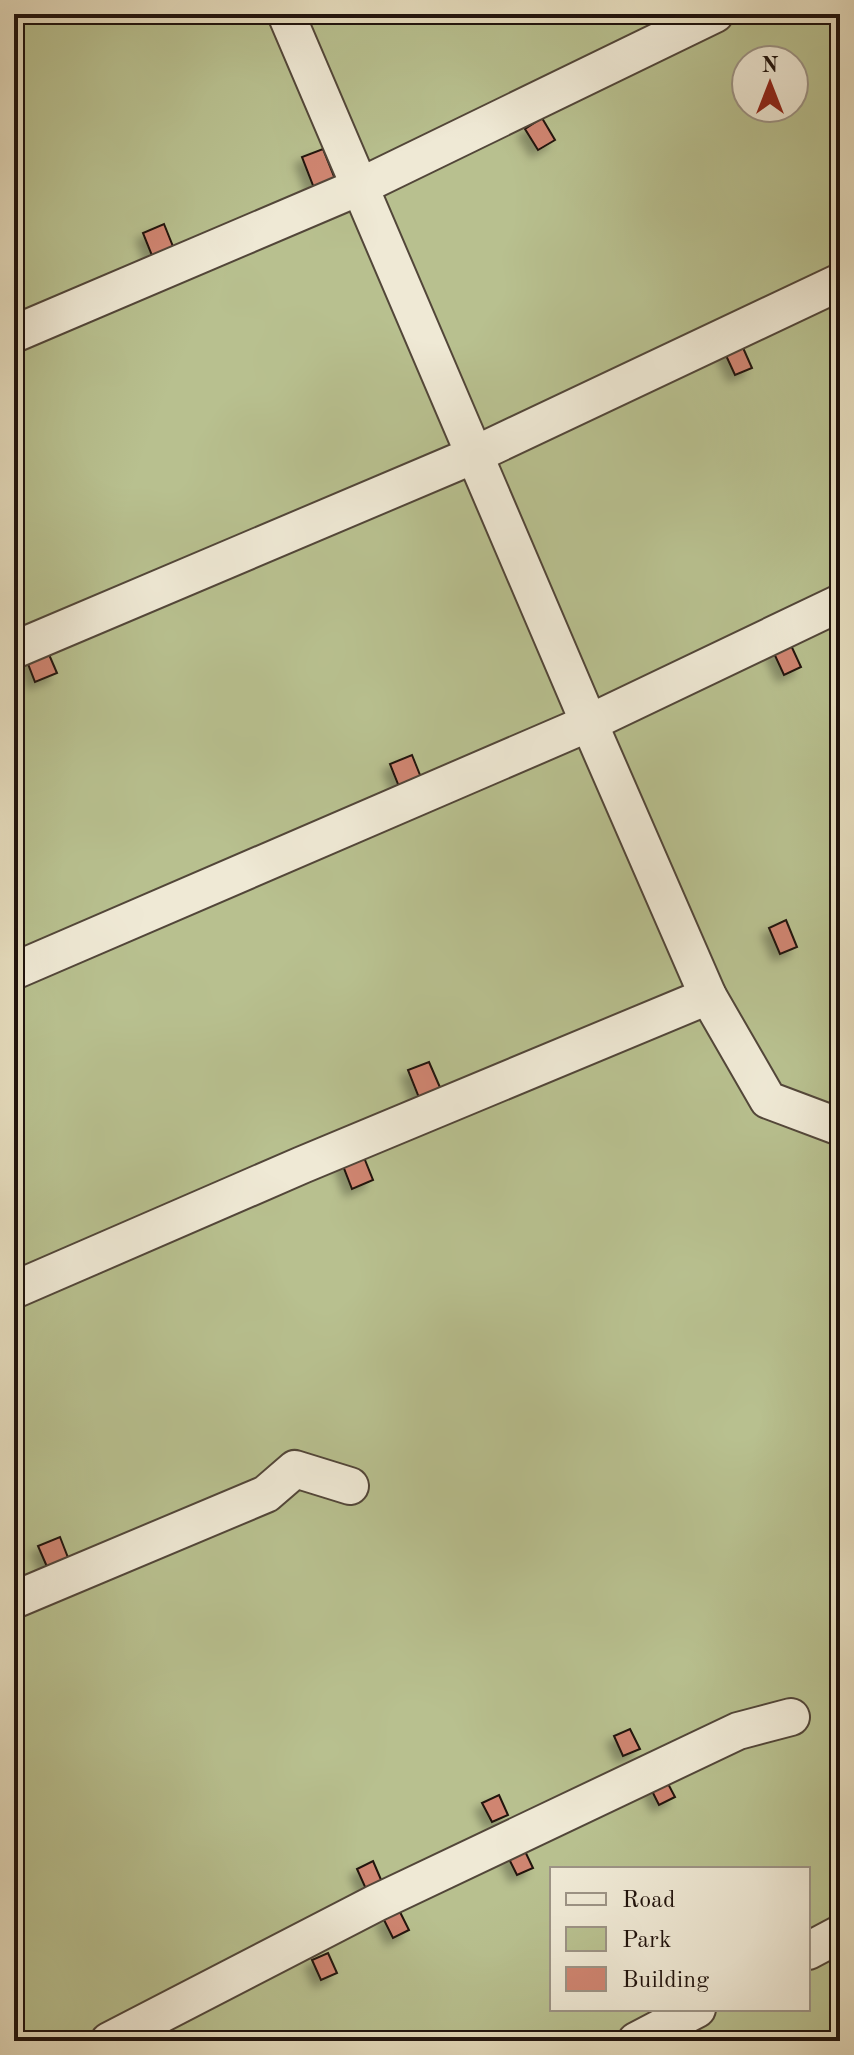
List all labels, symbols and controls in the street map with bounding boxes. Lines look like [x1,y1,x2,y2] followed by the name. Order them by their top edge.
[730,44,810,124] north arrow
[762,55,779,77] text: N
[550,1867,810,2011] legend
[622,1889,675,1913] text: Road
[622,1929,671,1953] text: Park
[622,1969,709,1993] text: Building

